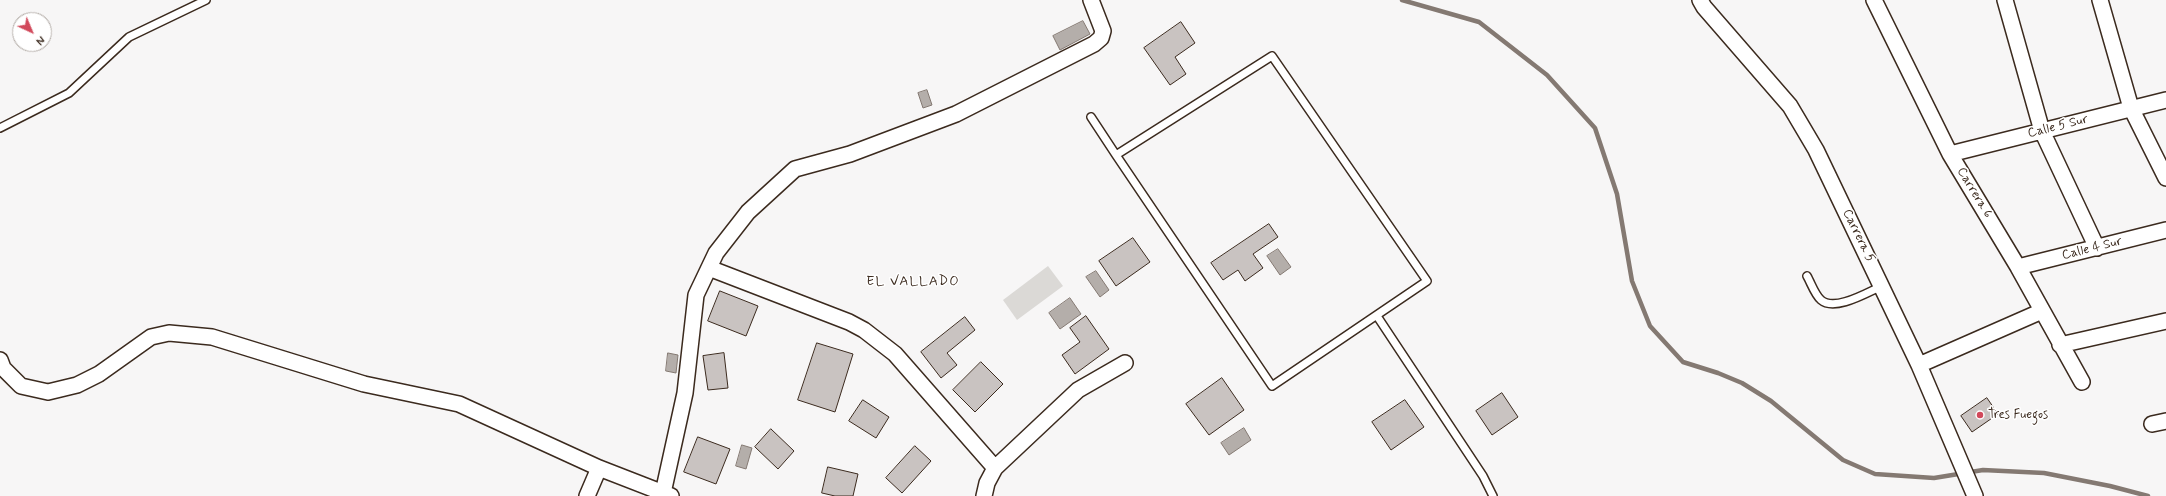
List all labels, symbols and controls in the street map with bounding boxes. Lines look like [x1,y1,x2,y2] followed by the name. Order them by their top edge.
[12,12,52,52] north arrow
[32,32,47,47] text: N
[2026,112,2090,142] street label: Calle 5 Sur
[1953,165,1995,221] street label: Carrera 6
[1838,207,1878,265] street label: Carrera 5
[2060,234,2124,264] street label: Calle 4 Sur
[868,274,958,290] district label: EL VALLADO
[1988,407,2048,423] place label: Tres Fuegos
[1975,410,1985,420] marker: Tres Fuegos

